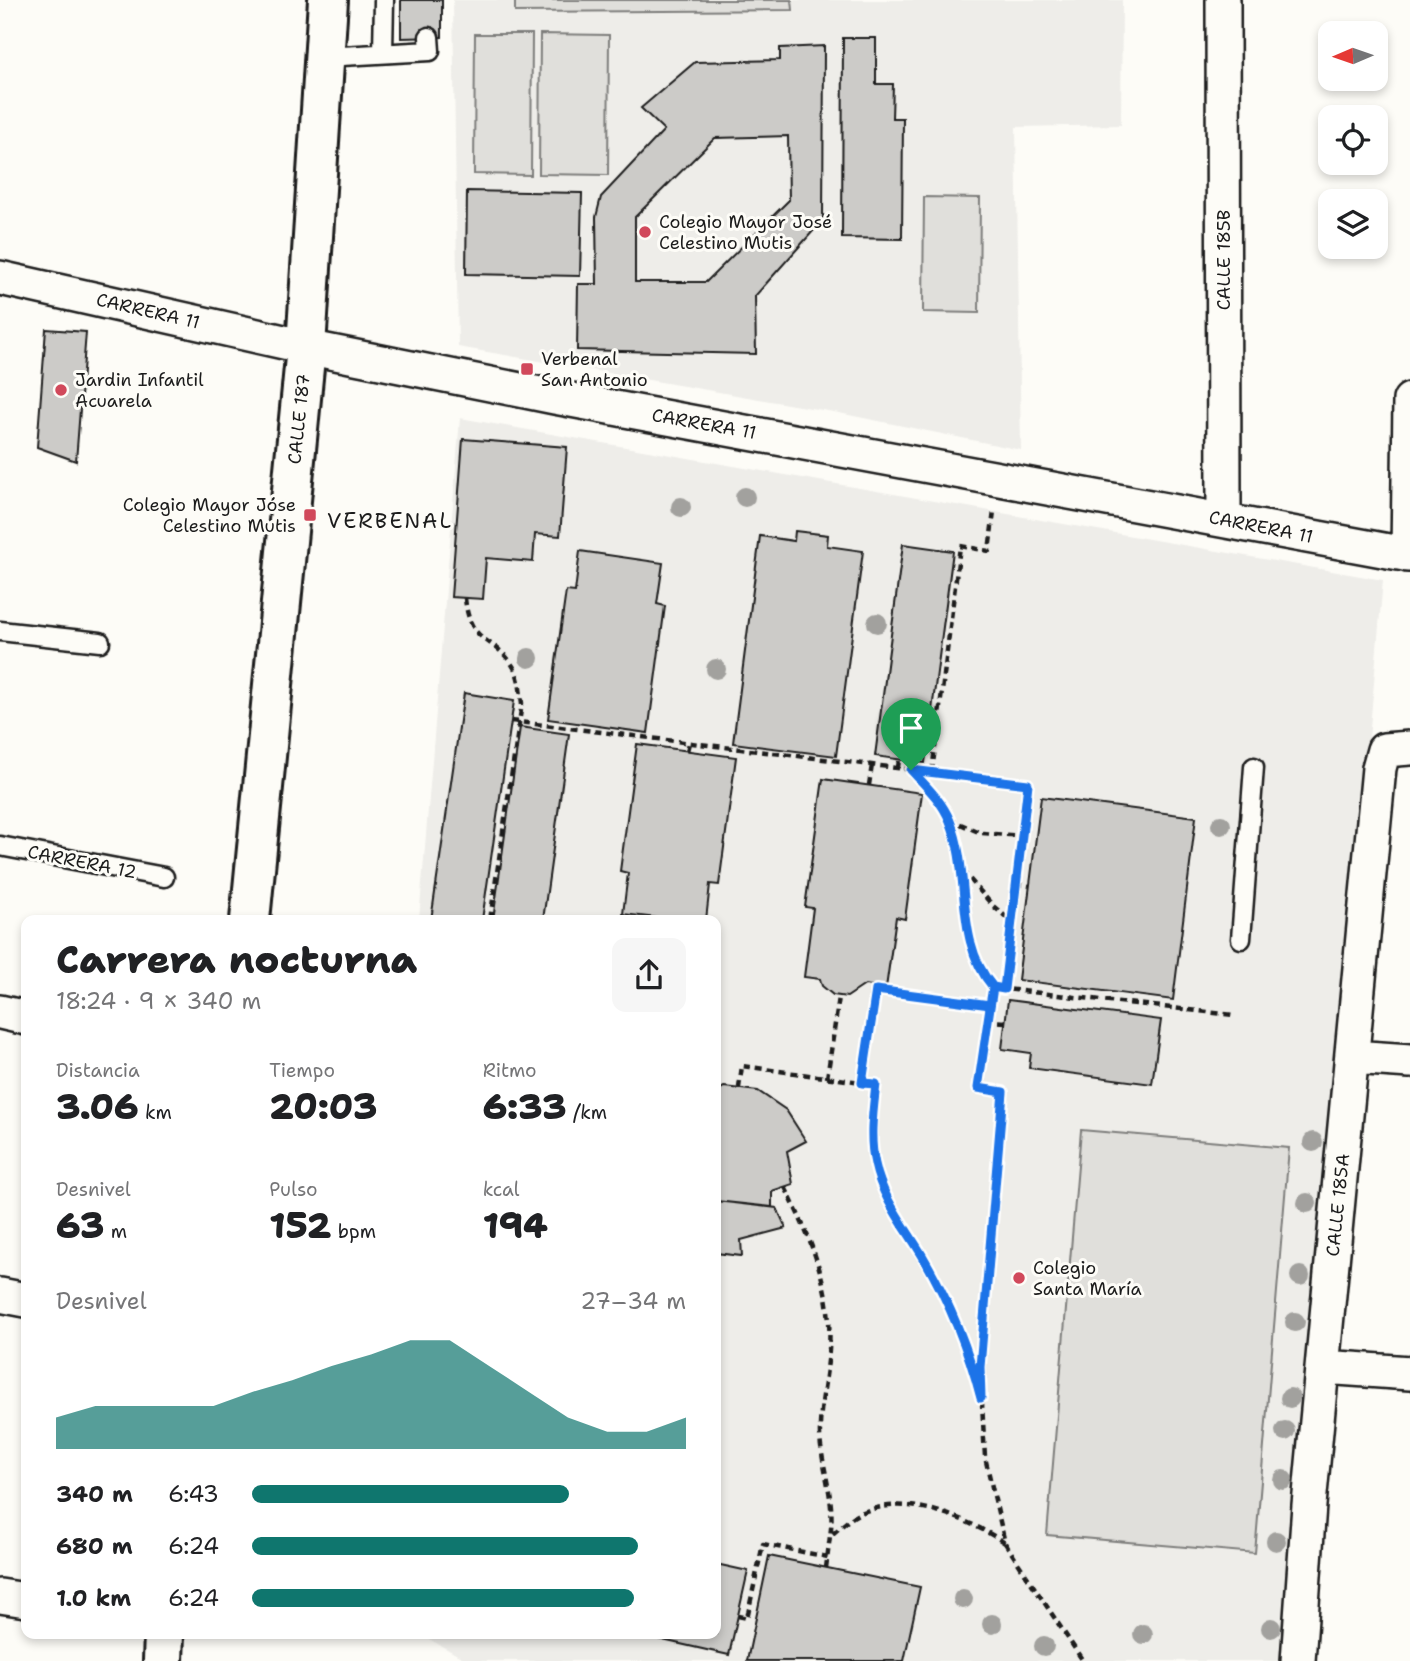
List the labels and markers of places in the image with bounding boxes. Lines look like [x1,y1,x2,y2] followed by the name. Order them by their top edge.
[659,210,832,255] place label: Colegio Mayor José Celestino Mutis
[637,224,653,240] marker: Colegio Mayor José Celestino Mutis
[541,347,648,392] place label: Verbenal San Antonio
[519,361,535,377] marker: Verbenal San Antonio
[75,368,204,413] place label: Jardin Infantil Acuarela
[53,382,69,398] marker: Jardin Infantil Acuarela
[123,493,296,538] place label: Colegio Mayor Jóse Celestino Mutis
[302,507,318,523] marker: Colegio Mayor Jóse Celestino Mutis
[881,698,941,770] pin
[1033,1256,1142,1301] place label: Colegio Santa María
[1011,1270,1027,1286] marker: Colegio Santa María

